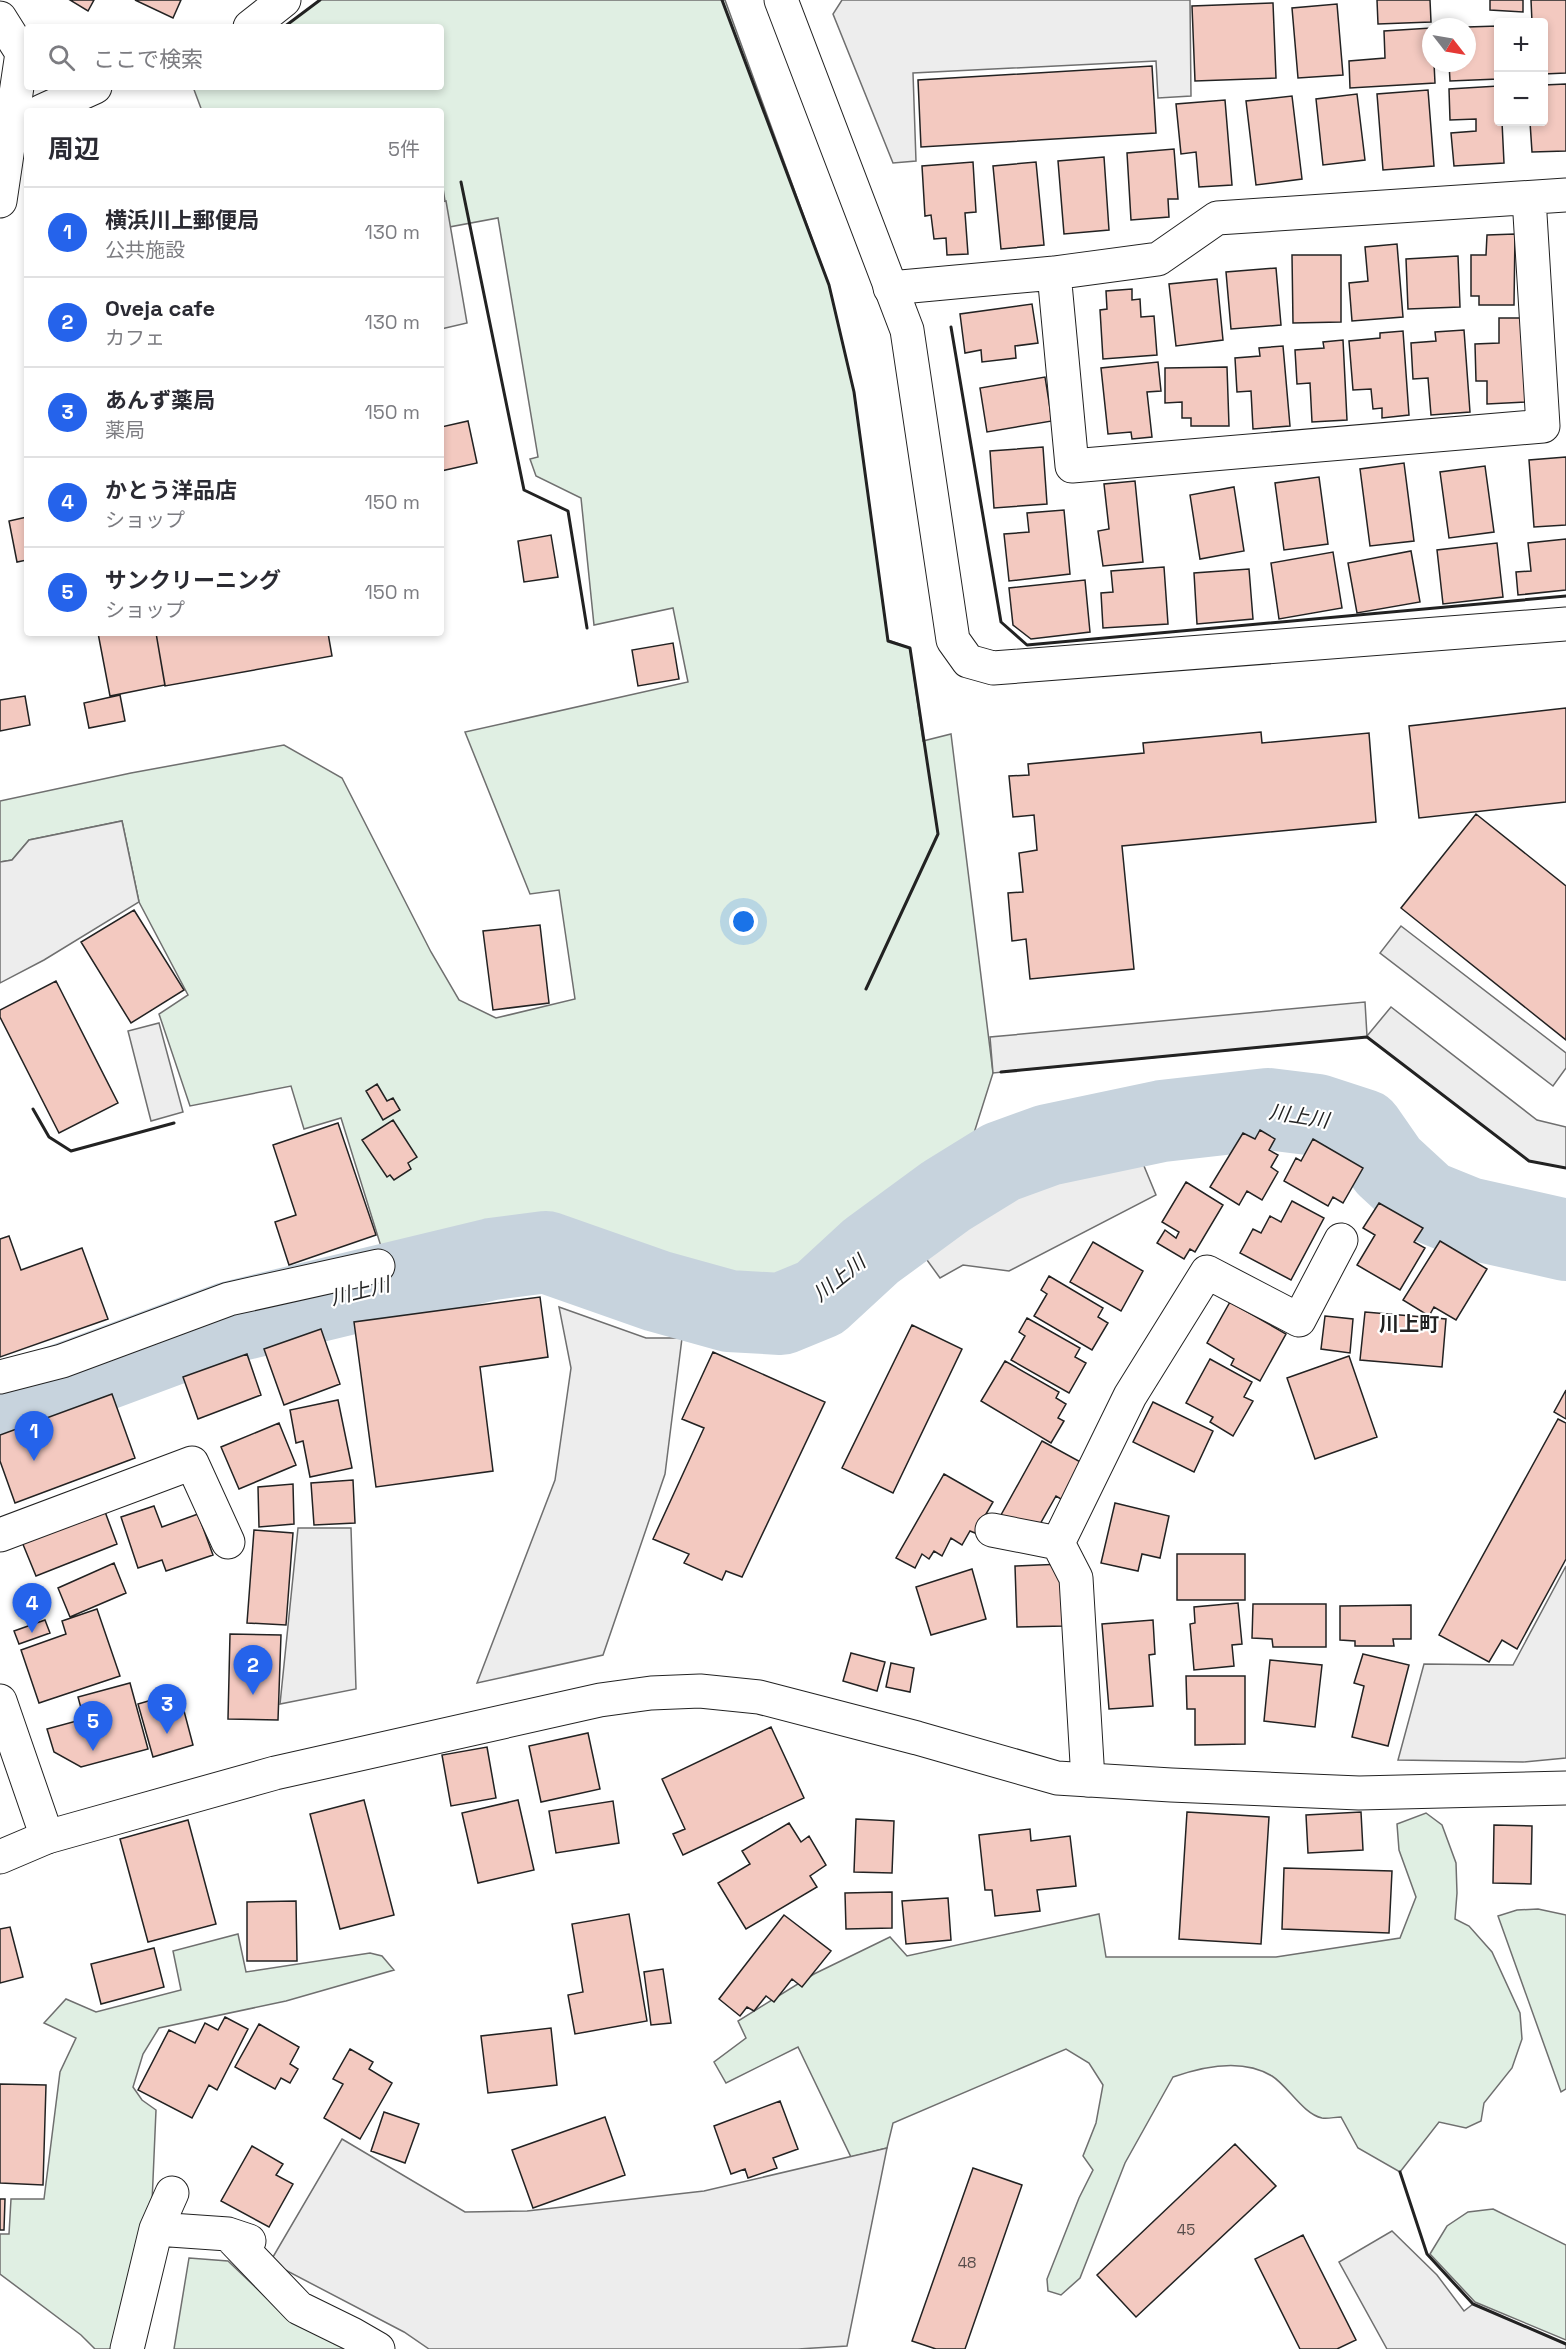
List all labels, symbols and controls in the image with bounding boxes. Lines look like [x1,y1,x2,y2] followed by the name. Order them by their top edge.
[1422,18,1476,72] north arrow
[1494,18,1548,126] map controls
[1494,18,1548,72] button: +
[24,24,444,90] search box
[45,41,78,74] icon: search
[93,45,203,73] text: ここで検索
[1494,72,1548,126] button: −
[48,132,100,166] text: 周辺
[388,136,420,162] text: 5件
[105,206,259,234] text: 横浜川上郵便局
[63,219,72,245] text: 1
[364,219,420,245] text: 130 m
[105,237,185,263] text: 公共施設
[105,294,215,322] text: Oveja cafe
[62,309,73,335] text: 2
[364,309,420,335] text: 130 m
[105,325,165,351] text: カフェ
[105,386,215,414] text: あんず薬局
[61,399,74,425] text: 3
[365,399,420,425] text: 150 m
[105,417,145,443] text: 薬局
[105,476,237,504] text: かとう洋品店
[61,489,74,515] text: 4
[365,489,420,515] text: 150 m
[105,507,185,533] text: ショップ
[105,566,281,594] text: サンクリーニング
[62,579,74,605] text: 5
[365,579,420,605] text: 150 m
[105,597,185,623] text: ショップ
[729,907,758,936] your location
[1267,1098,1333,1134] water label: 川上川
[808,1248,872,1307] water label: 川上川
[328,1271,394,1311] water label: 川上川
[1379,1311,1439,1337] district label: 川上町
[15,1412,54,1461] pin: 1
[12,1584,51,1633] pin: 4
[234,1646,272,1695] pin: 2
[148,1684,186,1734] pin: 3
[74,1702,112,1751] pin: 5
[1177,2220,1195,2239] house number: 45
[958,2253,976,2272] house number: 48

